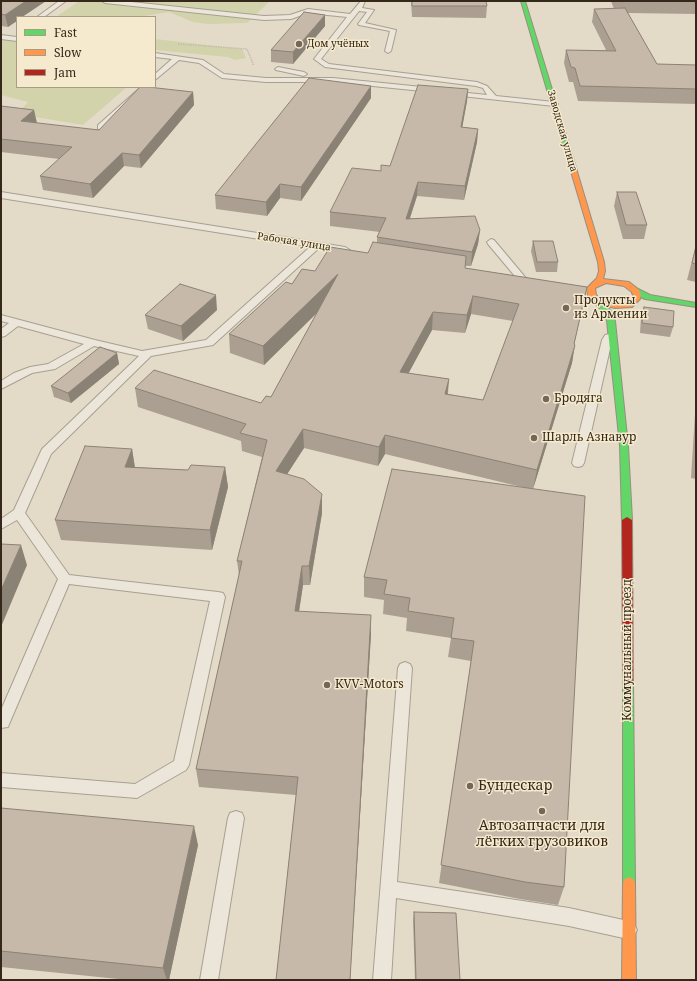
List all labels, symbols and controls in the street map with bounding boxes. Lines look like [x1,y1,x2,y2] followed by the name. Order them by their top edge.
[16,16,156,88] legend
[54,24,77,41] text: Fast
[307,38,369,50] place label: Дом учёных
[294,39,304,49] marker: Дом учёных
[54,44,82,61] text: Slow
[54,64,76,81] text: Jam
[545,89,579,173] street label: Заводская улица
[256,230,332,254] street label: Рабочая улица
[574,294,648,322] place label: Продукты из Армении
[561,303,571,313] marker: Продукты из Армении
[554,392,603,406] place label: Бродяга
[541,394,551,404] marker: Бродяга
[542,431,636,445] place label: Шарль Азнавур
[529,433,539,443] marker: Шарль Азнавур
[621,579,635,721] street label: Коммунальный проезд
[335,678,404,692] place label: KVV-Motors
[322,680,332,690] marker: KVV-Motors
[478,778,552,794] place label: Бундескар
[465,781,475,791] marker: Бундескар
[537,806,547,816] marker: Автозапчасти для лёгких грузовиков
[476,818,608,850] place label: Автозапчасти для лёгких грузовиков

